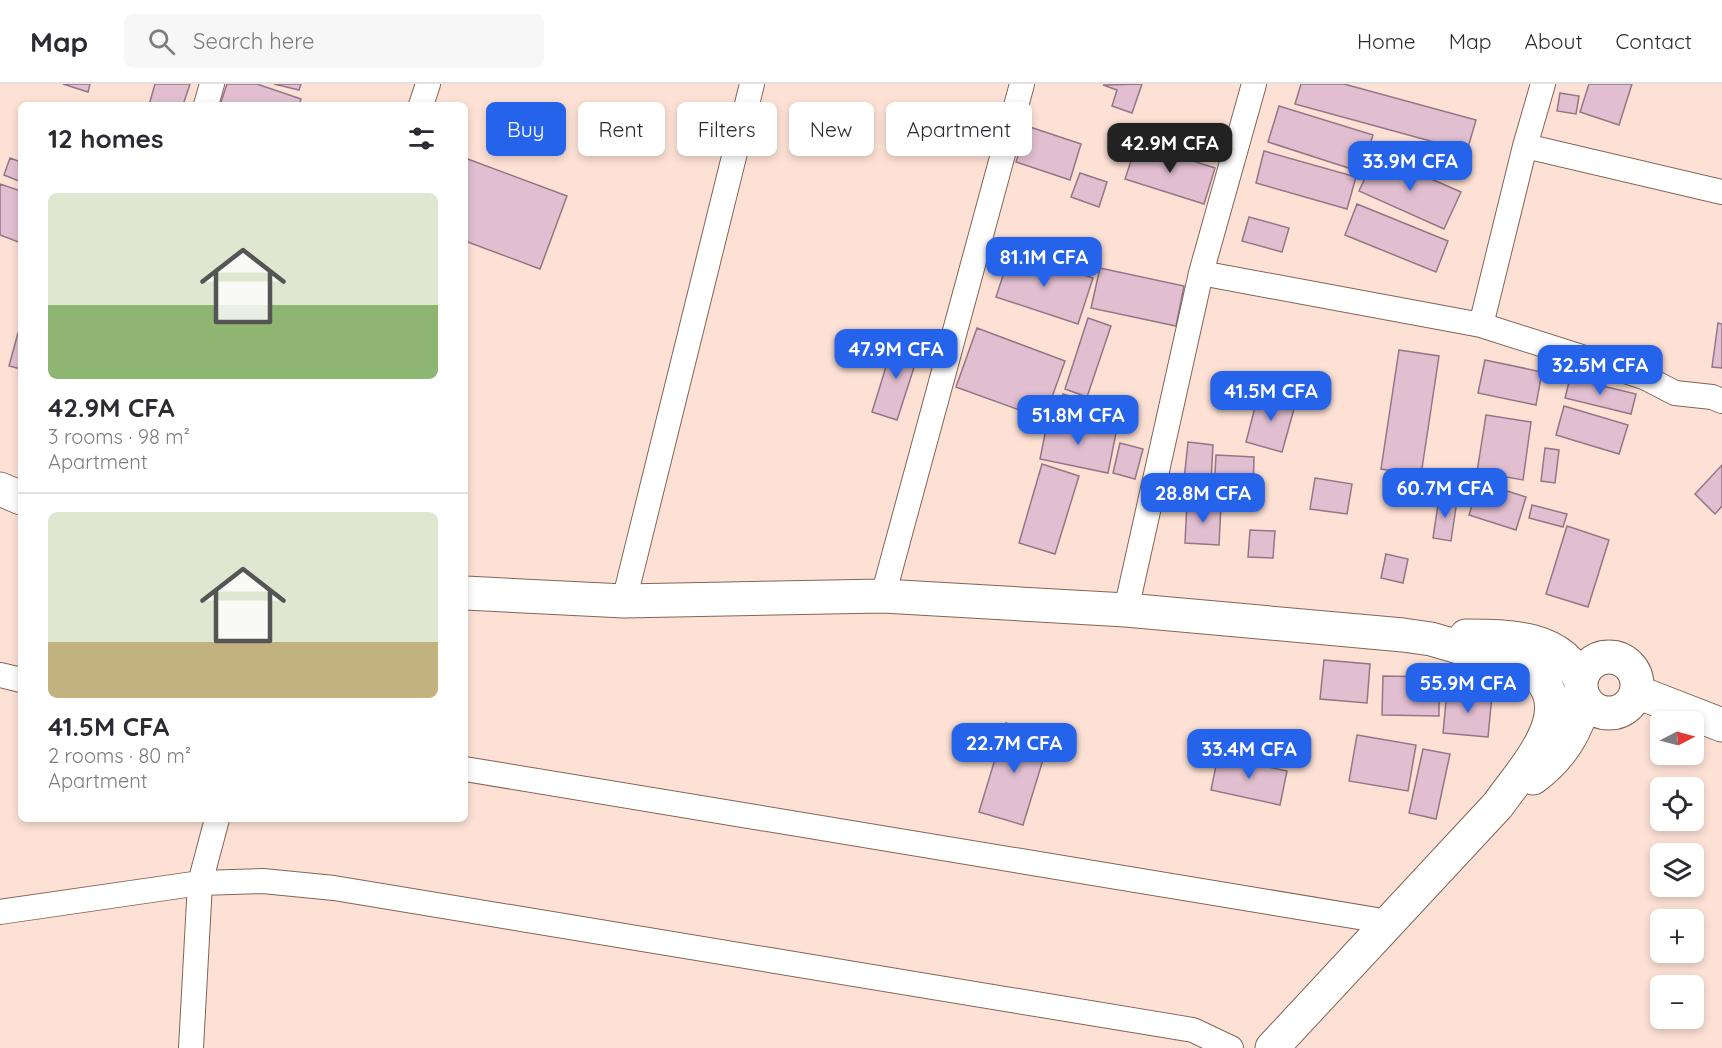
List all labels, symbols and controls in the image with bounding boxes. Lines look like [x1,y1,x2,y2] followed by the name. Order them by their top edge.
[124,14,544,68] search box
[30,24,88,59] text: Map
[145,25,178,58] icon: search
[193,27,315,55] text: Search here
[1357,28,1416,54] text: Home
[1449,28,1492,54] text: Map
[1525,28,1583,54] text: About
[1616,28,1692,54] text: Contact
[486,102,566,156] chip: Buy
[578,102,665,156] chip: Rent
[677,102,777,156] chip: Filters
[789,102,874,156] chip: New
[886,102,1032,156] chip: Apartment
[48,122,164,155] text: 12 homes
[405,122,438,155] icon: filters
[1101,123,1239,174] pin: 42.9M CFA
[1121,130,1219,155] text: 42.9M CFA
[1341,141,1479,192] pin: 33.9M CFA
[1362,148,1458,173] text: 33.9M CFA
[189,232,297,340] icon: home
[975,237,1113,288] pin: 81.1M CFA
[1000,244,1088,269] text: 81.1M CFA
[827,329,965,380] pin: 47.9M CFA
[849,336,943,361] text: 47.9M CFA
[1531,345,1669,396] pin: 32.5M CFA
[1552,352,1648,377] text: 32.5M CFA
[1202,371,1340,422] pin: 41.5M CFA
[1224,378,1318,403] text: 41.5M CFA
[48,391,175,424] text: 42.9M CFA
[1009,395,1147,446] pin: 51.8M CFA
[1031,402,1125,427] text: 51.8M CFA
[48,424,190,449] text: 3 rooms · 98 m²
[48,449,148,474] text: Apartment
[1376,468,1514,519] pin: 60.7M CFA
[1134,473,1272,524] pin: 28.8M CFA
[1396,475,1494,500] text: 60.7M CFA
[1155,480,1251,505] text: 28.8M CFA
[189,551,297,659] icon: home
[1399,663,1537,714] pin: 55.9M CFA
[1420,670,1516,695] text: 55.9M CFA
[48,710,169,743] text: 41.5M CFA
[1650,711,1704,765] north arrow
[1650,711,1704,1029] map controls
[945,723,1083,774] pin: 22.7M CFA
[1180,729,1318,780] pin: 33.4M CFA
[966,730,1062,755] text: 22.7M CFA
[1201,736,1297,761] text: 33.4M CFA
[48,743,191,768] text: 2 rooms · 80 m²
[48,768,148,793] text: Apartment
[1650,777,1704,831] button: locate
[1650,843,1704,897] button: layers
[1650,909,1704,963] button: +
[1650,975,1704,1029] button: −

